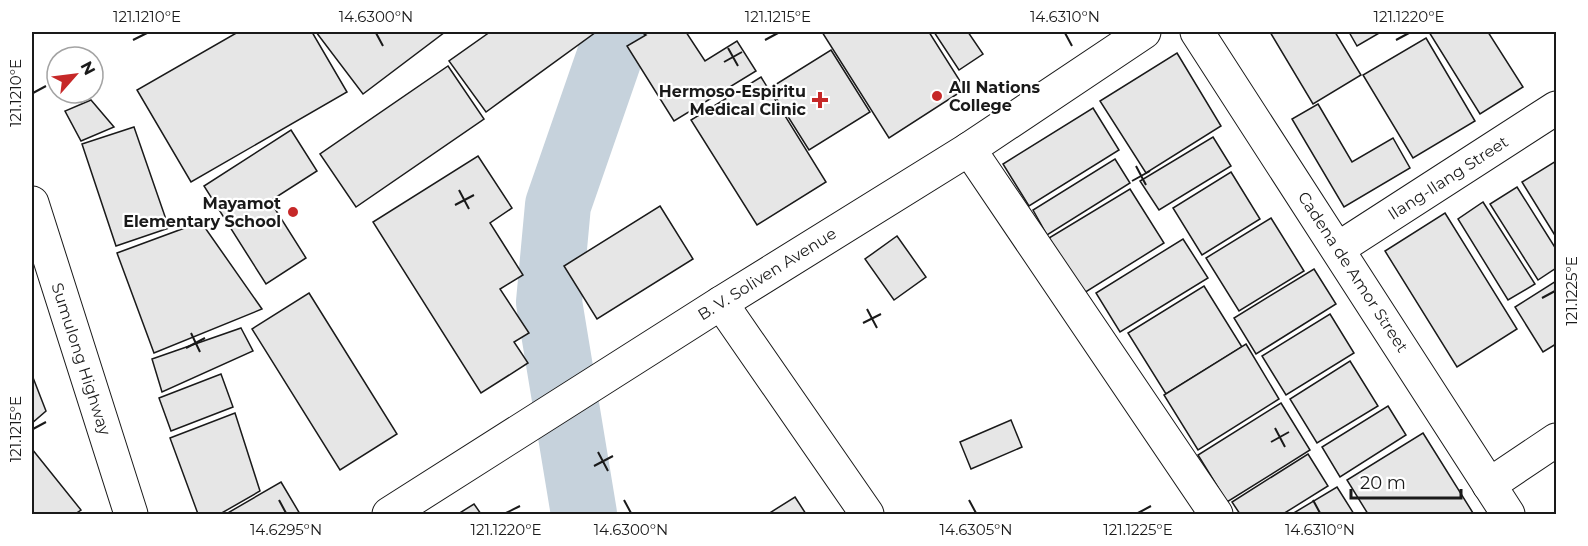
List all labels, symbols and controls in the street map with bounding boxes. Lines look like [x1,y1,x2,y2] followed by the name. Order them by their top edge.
[113,7,181,26] text: 121.1210°E
[339,7,413,26] text: 14.6300°N
[745,7,811,26] text: 121.1215°E
[1030,7,1100,26] text: 14.6310°N
[1373,7,1445,26] text: 121.1220°E
[45,45,105,105] north arrow
[76,58,99,78] text: N
[6,59,25,127] text: 121.1210°E
[948,78,1041,115] place label: All Nations College
[659,82,807,119] place label: Hermoso-Espiritu Medical Clinic
[930,89,944,103] marker: All Nations College
[811,91,829,109] marker: Hermoso-Espiritu Medical Clinic
[1384,132,1512,224] street label: Ilang-Ilang Street
[1294,188,1412,356] street label: Cadena de Amor Street
[123,194,281,231] place label: Mayamot Elementary School
[286,205,300,219] marker: Mayamot Elementary School
[694,224,840,324] street label: B. V. Soliven Avenue
[1562,256,1581,326] text: 121.1225°E
[47,280,115,438] street label: Sumulong Highway
[6,396,25,462] text: 121.1215°E
[1351,462,1460,500] scale bar
[1360,472,1406,494] text: 20 m
[250,520,322,539] text: 14.6295°N
[470,520,542,539] text: 121.1220°E
[594,520,668,539] text: 14.6300°N
[940,520,1012,539] text: 14.6305°N
[1103,520,1173,539] text: 121.1225°E
[1285,520,1355,539] text: 14.6310°N

